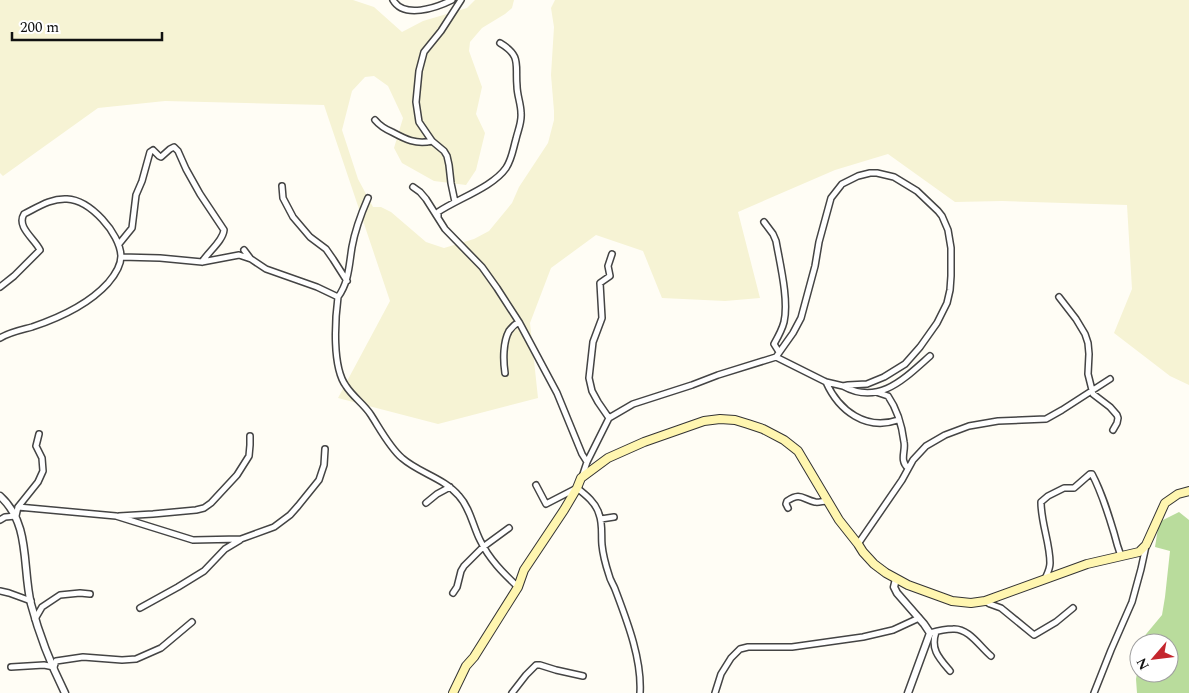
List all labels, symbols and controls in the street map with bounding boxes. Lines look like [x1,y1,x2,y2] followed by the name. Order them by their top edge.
[12,10,162,42] scale bar
[20,16,59,39] text: 200 m
[1129,633,1179,683] north arrow
[1131,654,1155,674] text: N

